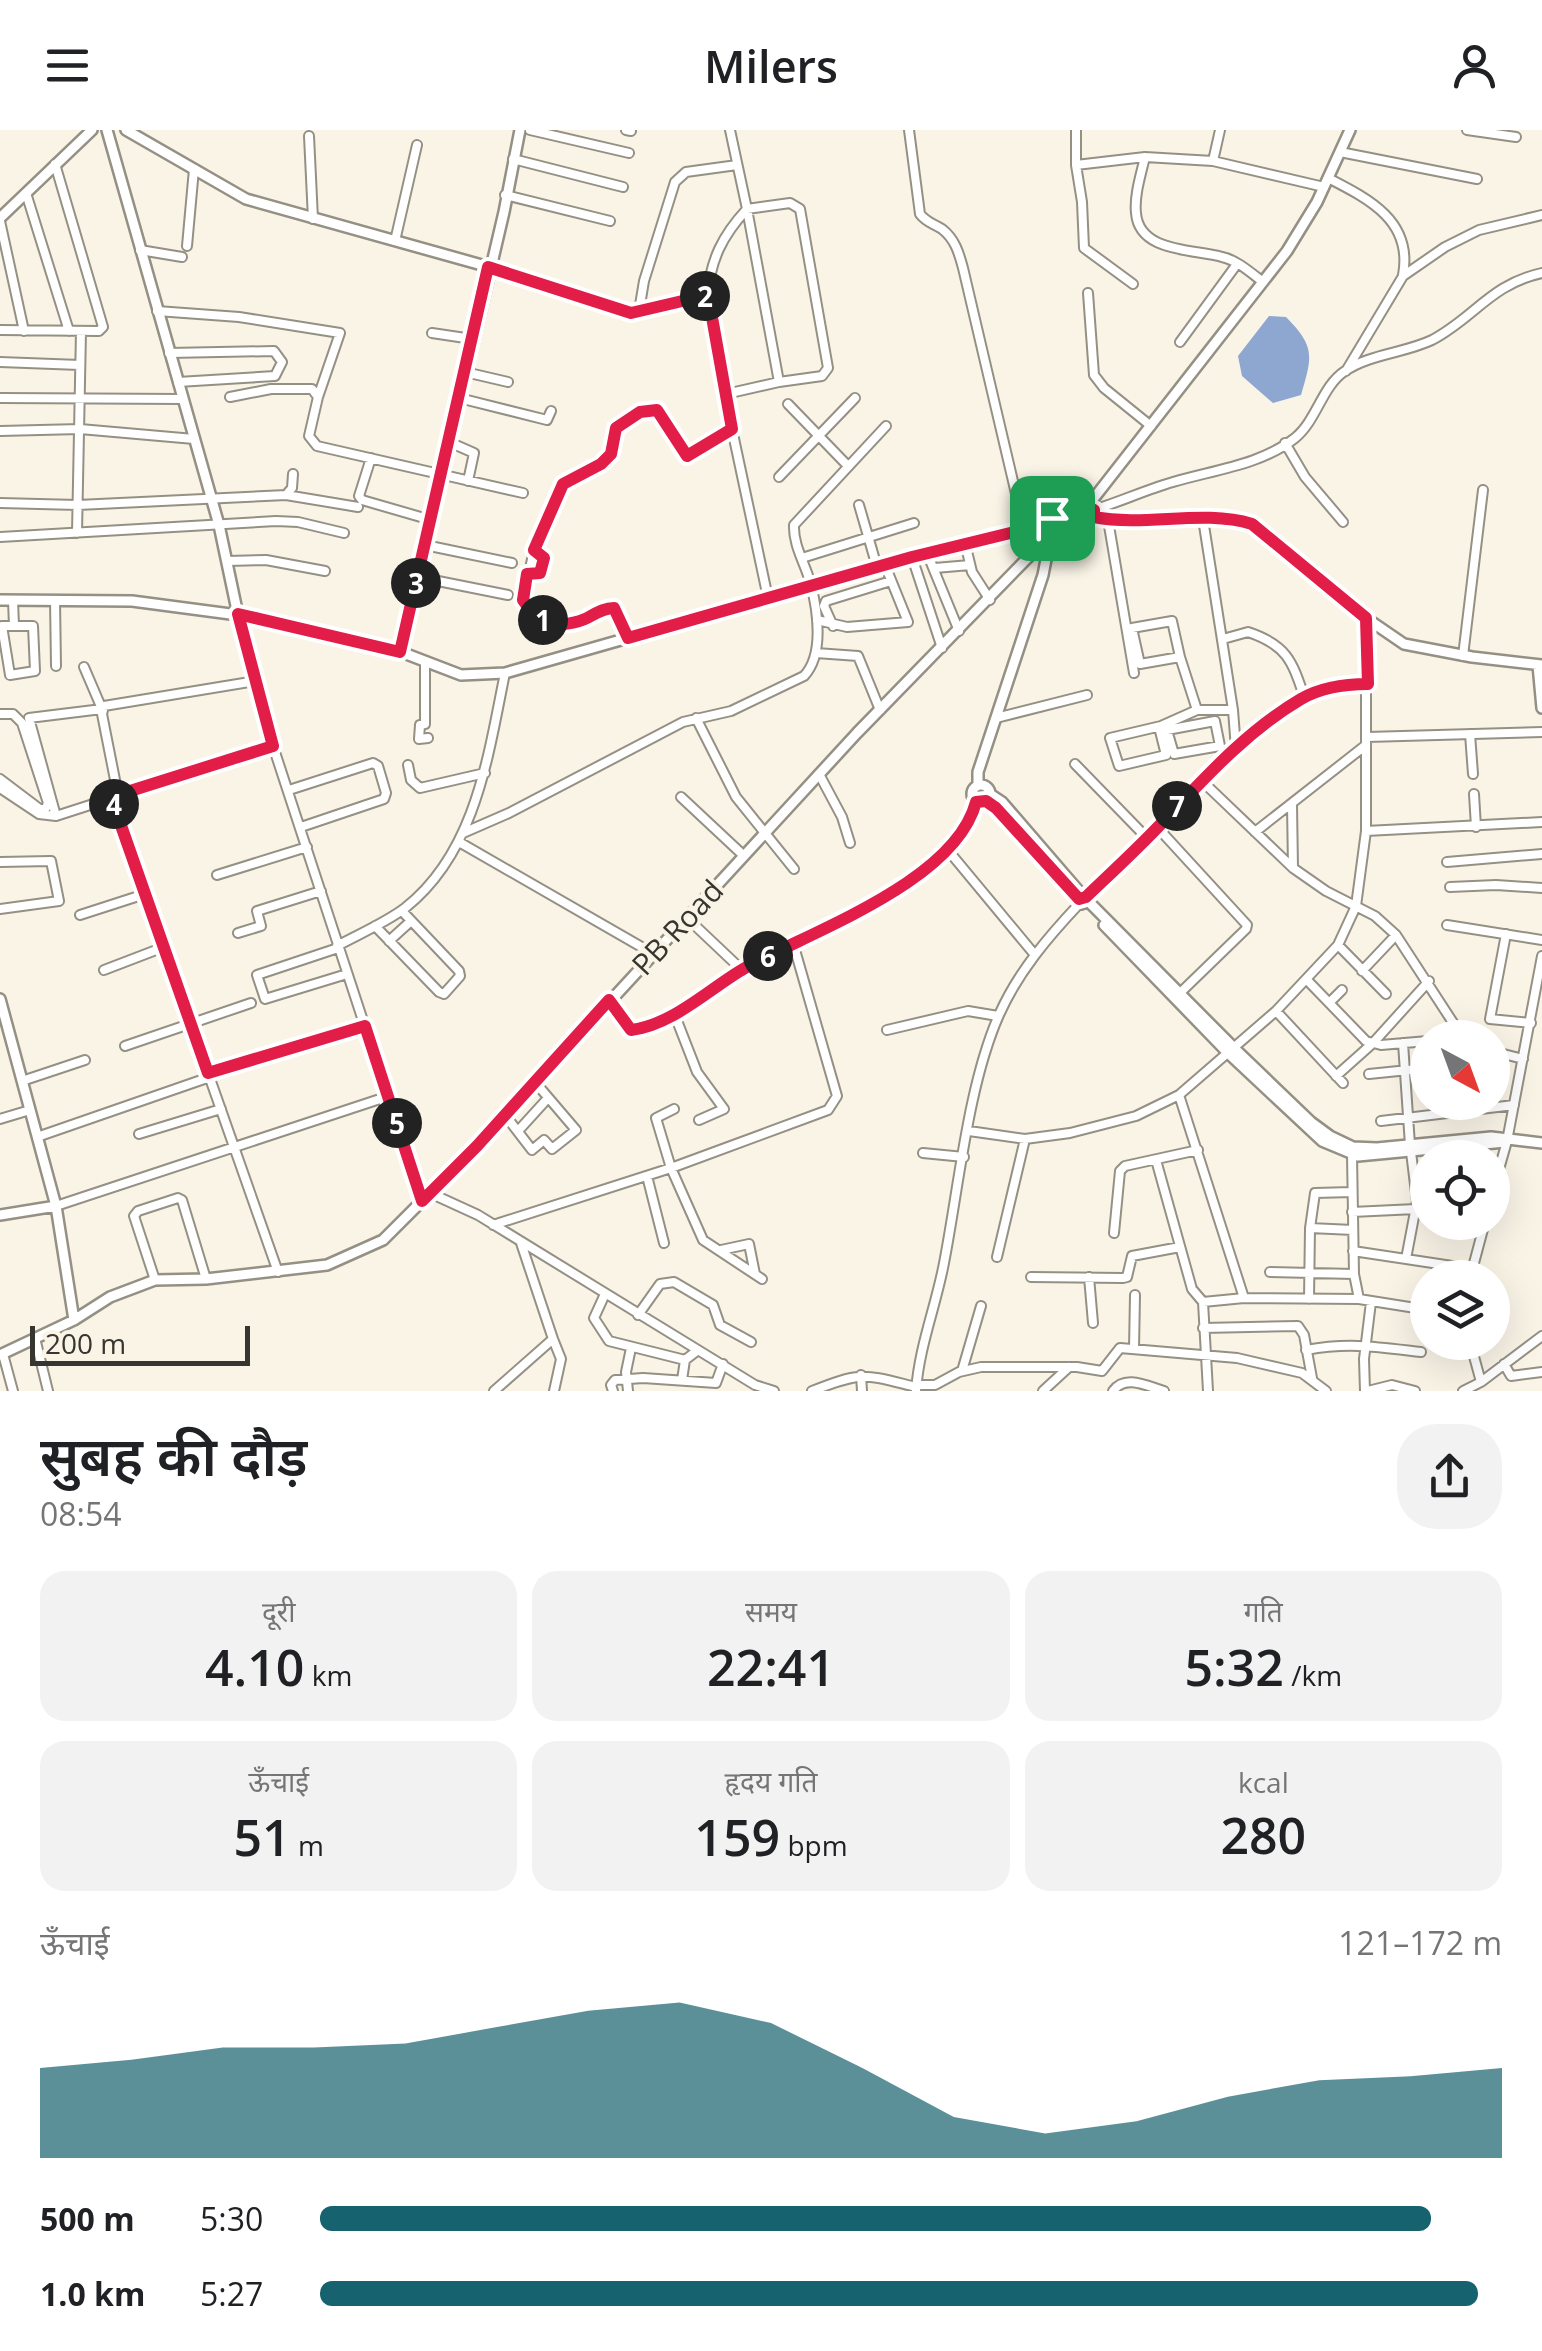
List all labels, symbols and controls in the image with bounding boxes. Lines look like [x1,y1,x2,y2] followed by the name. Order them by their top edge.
[704,35,838,96] text: Milers
[40,38,95,93] icon: menu
[1447,38,1502,93] icon: person
[680,271,730,321] pin: 2
[697,277,713,315] text: 2
[1010,476,1095,561] pin
[1025,491,1080,546] icon: arrive
[391,558,441,608] pin: 3
[408,564,424,602] text: 3
[518,595,568,645] pin: 1
[535,601,551,639] text: 1
[89,779,139,829] pin: 4
[1152,781,1202,831] pin: 7
[106,785,122,823] text: 4
[1169,787,1185,825] text: 7
[622,870,732,984] street label: PB Road
[743,931,793,981] pin: 6
[760,937,776,975] text: 6
[1410,1020,1510,1120] north arrow
[1410,1020,1510,1360] map controls
[372,1098,422,1148] pin: 5
[389,1104,405,1142] text: 5
[1410,1140,1510,1240] button: locate
[1410,1260,1510,1360] button: layers
[30,1321,250,1366] scale bar
[45,1324,126,1362] text: 200 m
[40,1417,308,1492] text: सुबह की दौड़
[1397,1424,1502,1529] button: share
[40,1492,122,1535] text: 08:54
[262,1592,295,1630] text: दूरी
[745,1592,797,1630] text: समय
[1244,1592,1283,1630] text: गति
[205,1633,304,1701] text: 4.10
[707,1633,835,1701] text: 22:41
[1185,1633,1284,1701] text: 5:32
[304,1656,352,1694] text: km
[1284,1656,1342,1694] text: /km
[248,1762,309,1800] text: ऊँचाई
[725,1762,817,1800] text: हृदय गति
[1238,1763,1289,1801] text: kcal
[1220,1801,1306,1869] text: 280
[233,1803,291,1871] text: 51
[694,1803,780,1871] text: 159
[291,1826,324,1864] text: m
[780,1826,848,1864] text: bpm
[40,1921,109,1964] text: ऊँचाई
[1338,1921,1502,1964] text: 121–172 m
[40,2197,135,2240] text: 500 m
[200,2197,263,2240] text: 5:30
[40,2272,145,2315] text: 1.0 km
[200,2272,263,2315] text: 5:27

